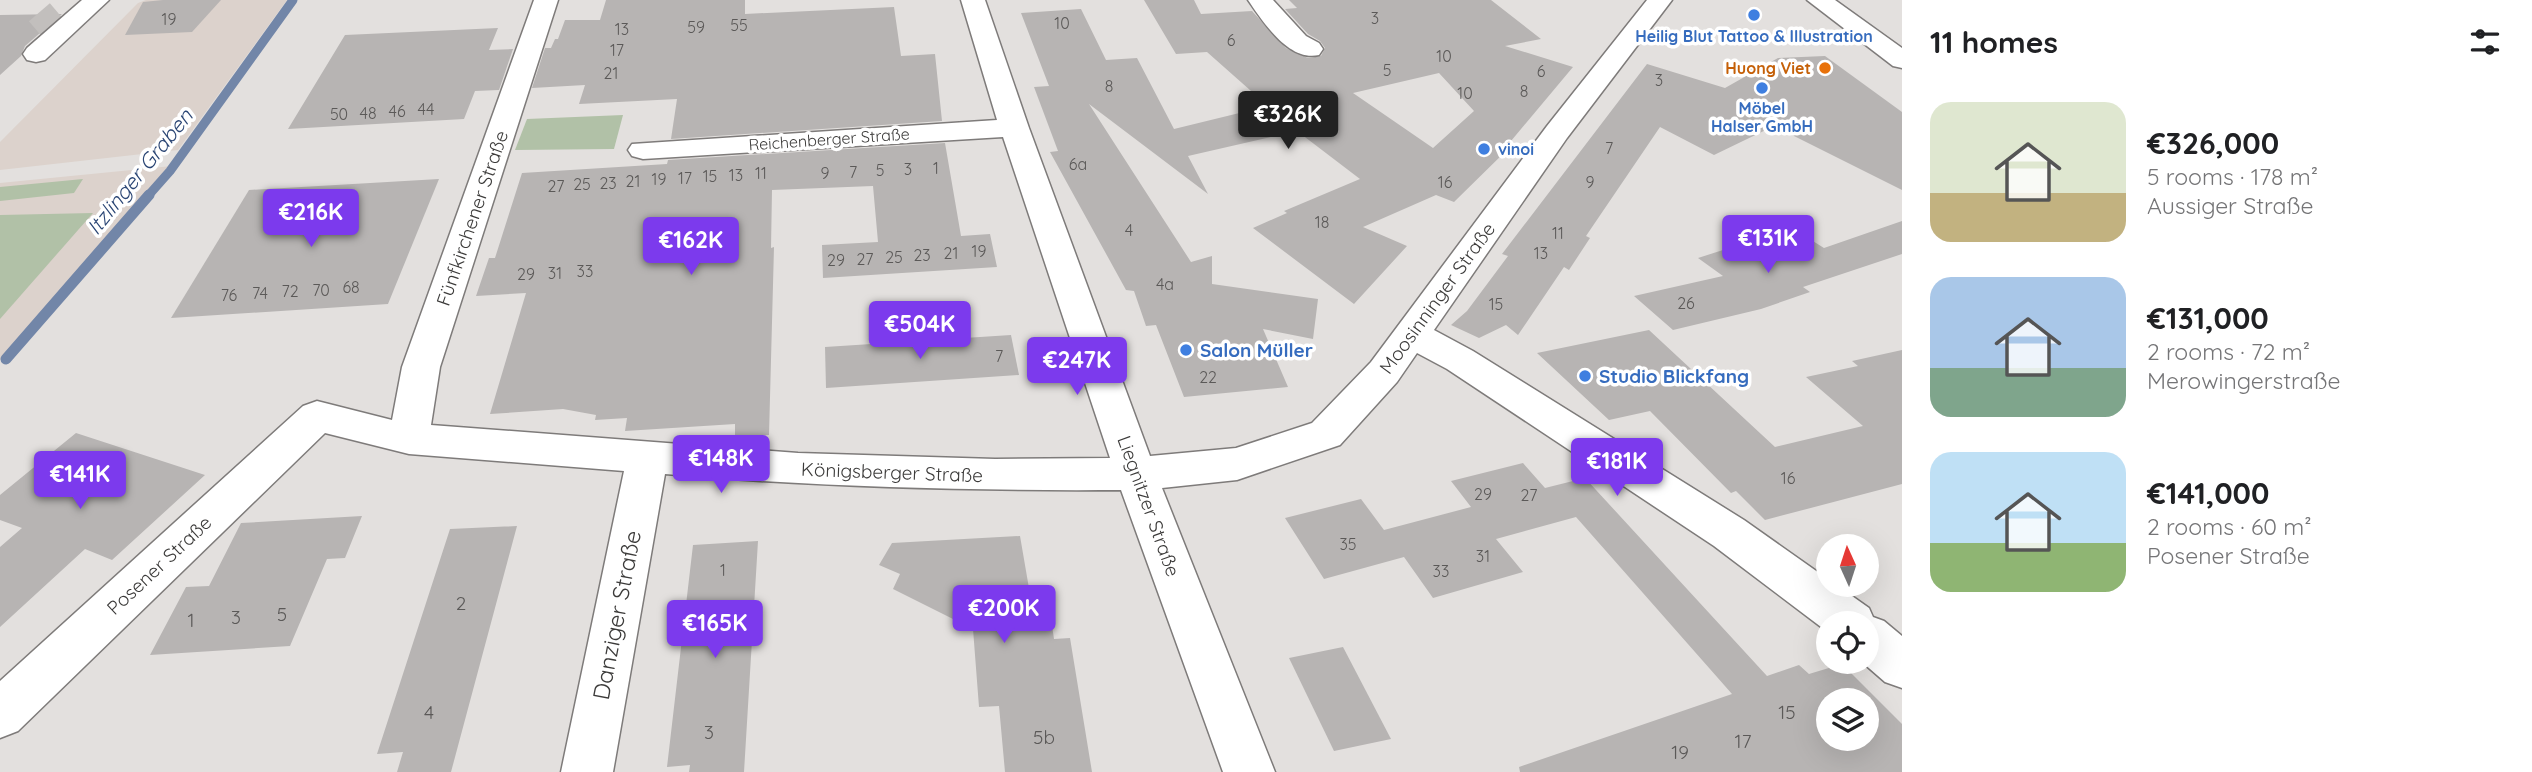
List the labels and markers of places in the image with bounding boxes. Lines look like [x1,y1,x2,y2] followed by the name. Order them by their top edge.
[1746,7,1762,23] marker: Heilig Blut Tattoo & Illustration
[1635,26,1873,46] place label: Heilig Blut Tattoo & Illustration
[1725,58,1811,78] place label: Huong Viet
[1817,60,1833,76] marker: Huong Viet
[1754,80,1770,96] marker: Möbel Halser GmbH
[1239,92,1337,151] pin: €326K
[1711,98,1813,136] place label: Möbel Halser GmbH
[1498,139,1534,159] place label: vinoi
[1476,141,1492,157] marker: vinoi
[262,190,360,249] pin: €216K
[1719,216,1817,275] pin: €131K
[642,218,740,277] pin: €162K
[871,302,969,361] pin: €504K
[1028,338,1126,397] pin: €247K
[1200,338,1313,362] place label: Salon Müller
[1178,342,1194,358] marker: Salon Müller
[1599,364,1749,388] place label: Studio Blickfang
[1577,368,1593,384] marker: Studio Blickfang
[672,435,770,495] pin: €148K
[1568,438,1666,498] pin: €181K
[31,452,129,511] pin: €141K
[955,586,1053,645] pin: €200K
[666,600,764,660] pin: €165K

